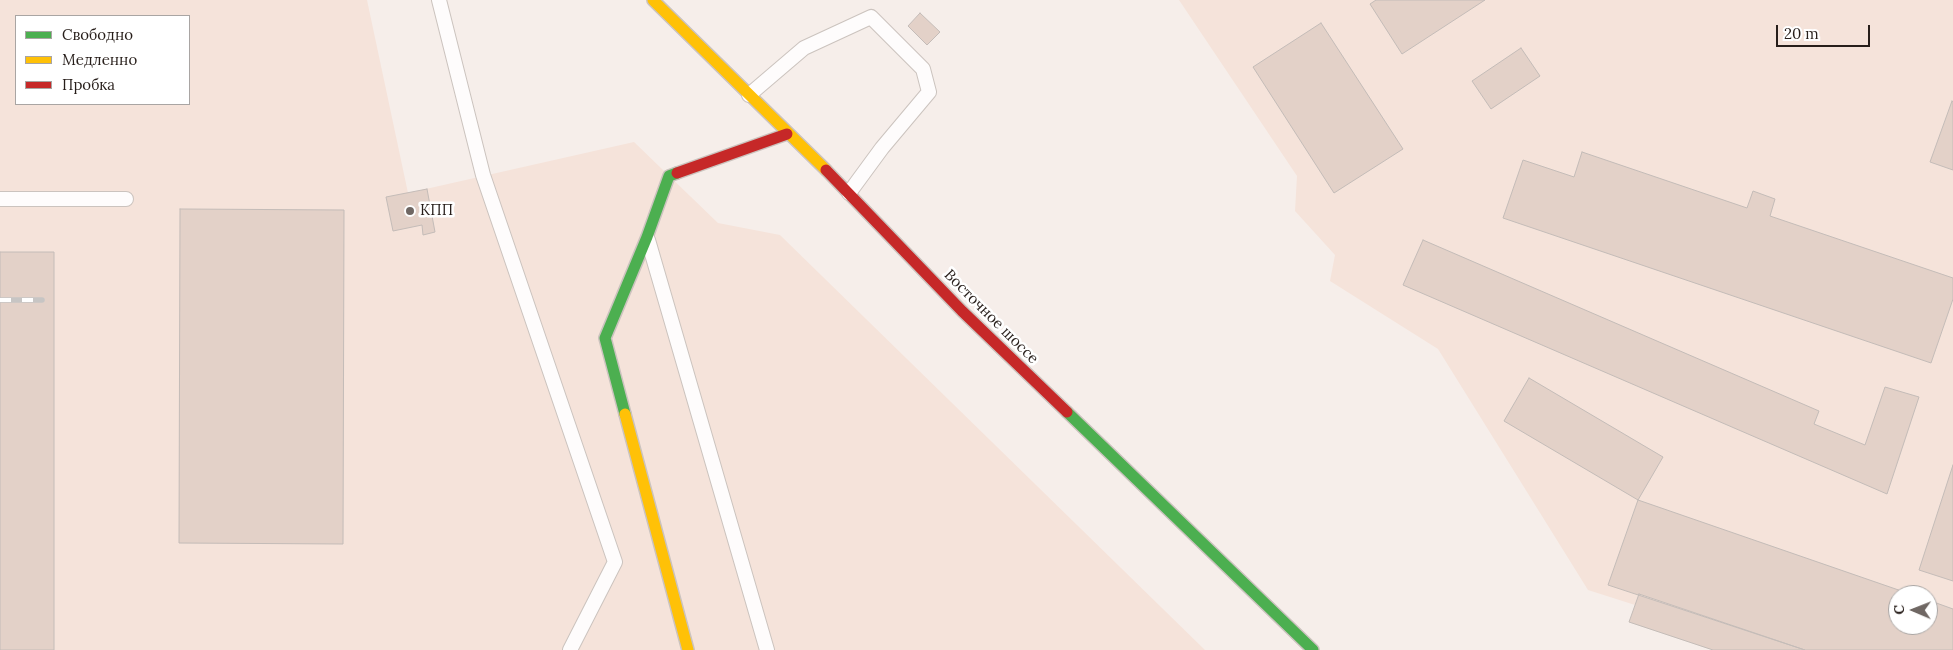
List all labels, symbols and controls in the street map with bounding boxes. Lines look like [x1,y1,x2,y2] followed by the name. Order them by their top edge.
[15,15,190,105] legend
[1778,15,1872,47] scale bar
[1784,24,1819,43] text: 20 m
[62,25,133,44] text: Свободно
[62,50,137,69] text: Медленно
[62,75,115,94] text: Пробка
[420,202,453,220] place label: КПП
[404,205,416,217] marker: КПП
[940,266,1042,368] street label: Восточное шоссе
[1888,585,1938,635] north arrow
[1890,605,1908,615] text: С

